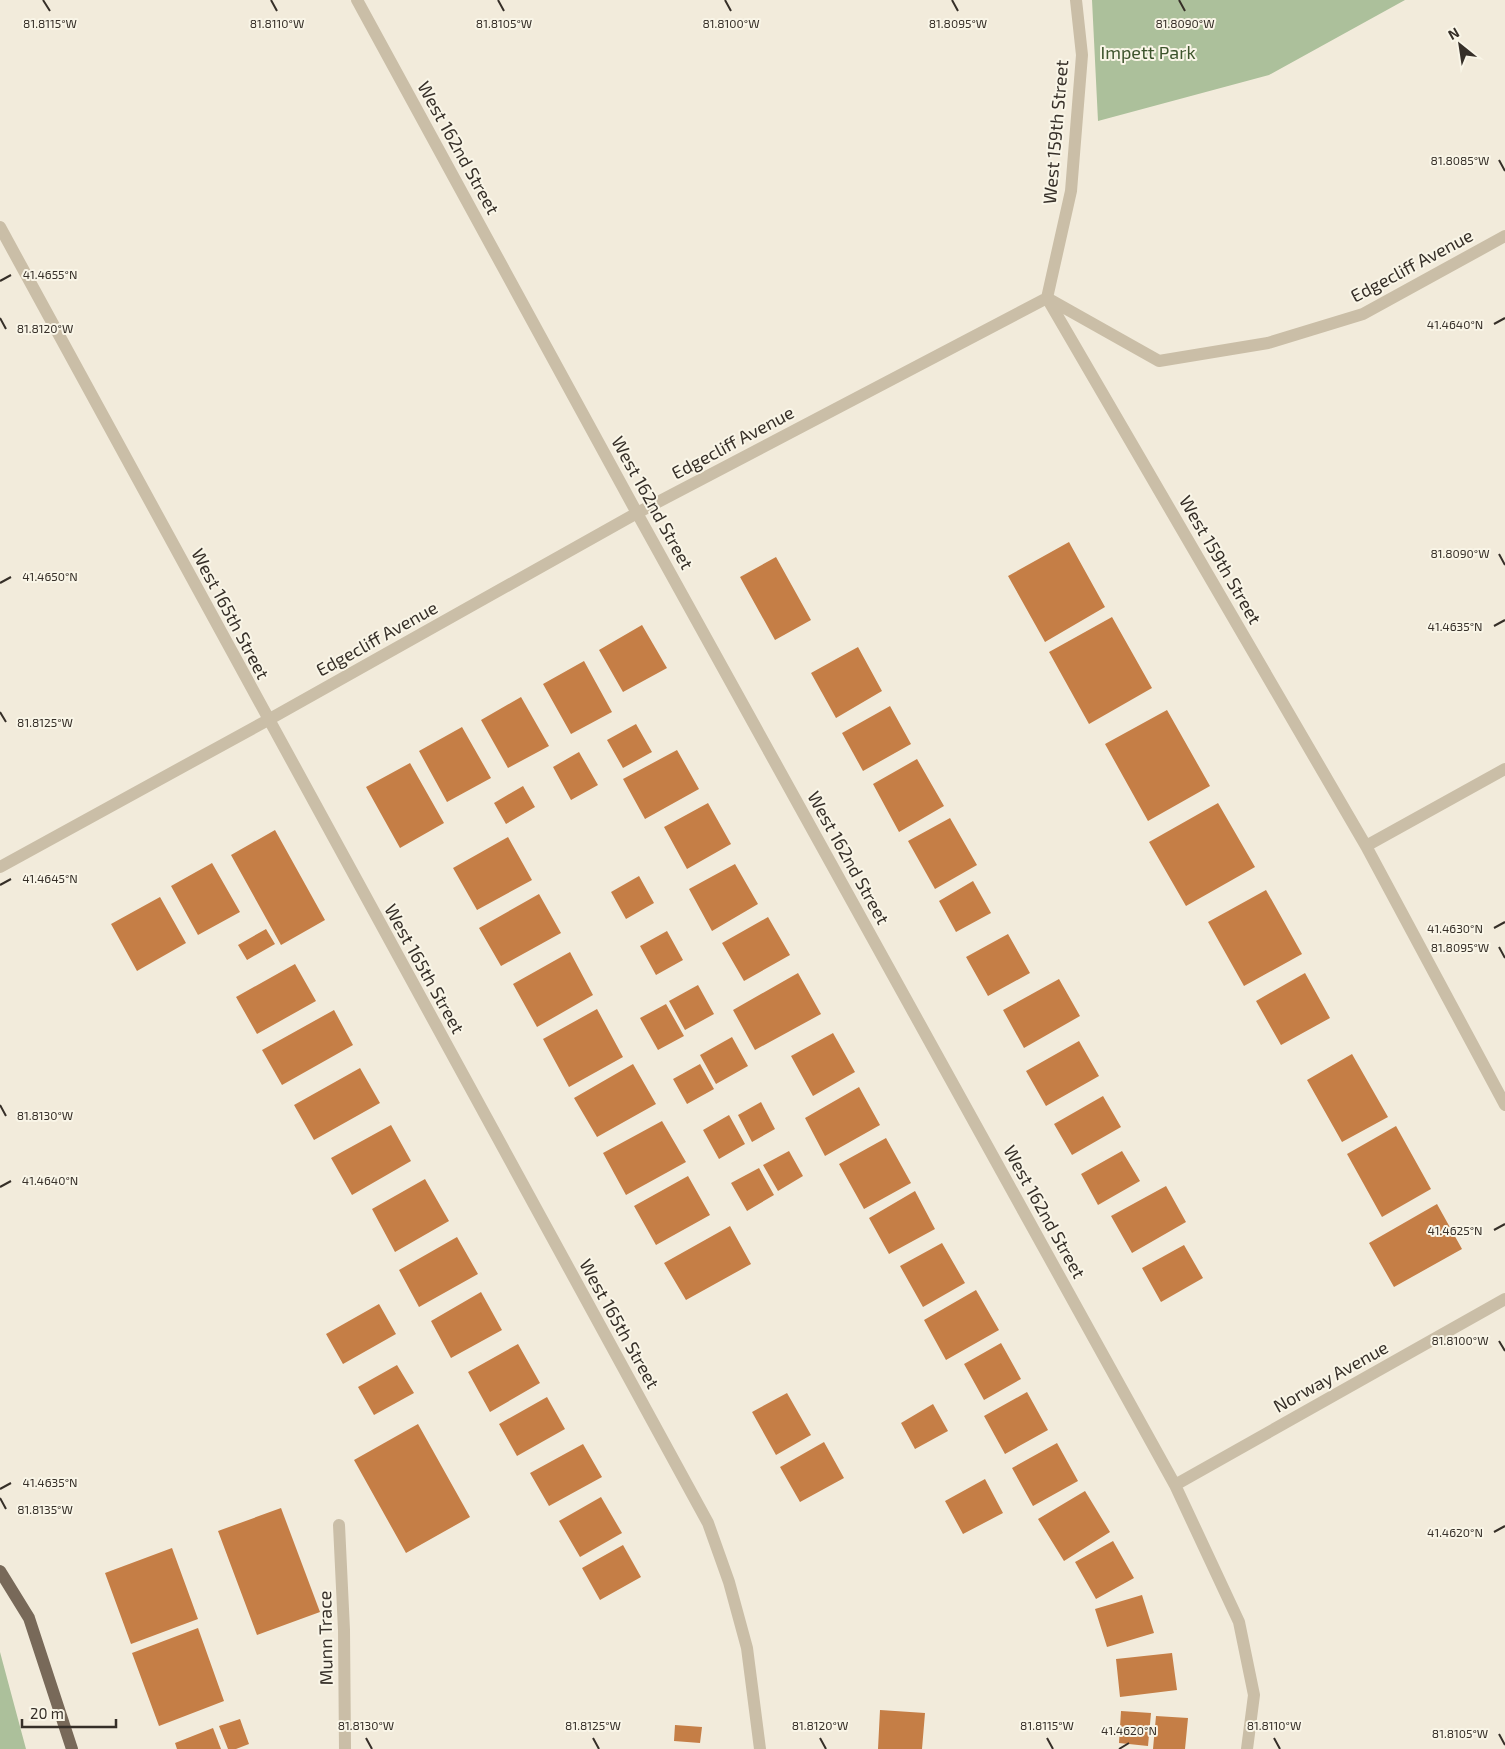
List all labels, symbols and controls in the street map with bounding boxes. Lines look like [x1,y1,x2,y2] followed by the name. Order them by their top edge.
[23,16,77,30] text: 81.8115°W
[250,16,304,30] text: 81.8110°W
[476,16,532,30] text: 81.8105°W
[702,16,760,30] text: 81.8100°W
[929,16,987,30] text: 81.8095°W
[1155,16,1215,30] text: 81.8090°W
[1435,20,1485,70] north arrow
[1445,23,1462,43] text: N
[1100,41,1196,63] park label: Impett Park
[1038,59,1072,205] street label: West 159th Street
[413,77,505,218] street label: West 162nd Street
[1431,153,1489,167] text: 81.8085°W
[1347,224,1476,307] street label: Edgecliff Avenue
[23,267,77,281] text: 41.4655°N
[1427,317,1483,331] text: 41.4640°N
[17,321,73,335] text: 81.8120°W
[668,401,797,484] street label: Edgecliff Avenue
[607,432,699,573] street label: West 162nd Street
[1175,491,1267,628] street label: West 159th Street
[187,544,275,683] street label: West 165th Street
[1430,546,1490,560] text: 81.8090°W
[22,569,78,583] text: 41.4650°N
[312,596,441,681] street label: Edgecliff Avenue
[1428,619,1482,633] text: 41.4635°N
[17,715,73,729] text: 81.8125°W
[803,787,895,928] street label: West 162nd Street
[22,871,78,885] text: 41.4645°N
[380,900,470,1037] street label: West 165th Street
[1427,921,1483,935] text: 41.4630°N
[1431,940,1489,954] text: 81.8095°W
[17,1108,73,1122] text: 81.8130°W
[999,1141,1091,1282] street label: West 162nd Street
[22,1173,78,1187] text: 41.4640°N
[1427,1223,1483,1237] text: 41.4625°N
[575,1255,665,1392] street label: West 165th Street
[1431,1333,1489,1347] text: 81.8100°W
[1269,1336,1392,1417] street label: Norway Avenue
[23,1475,77,1489] text: 41.4635°N
[17,1502,73,1516] text: 81.8135°W
[1427,1525,1483,1539] text: 41.4620°N
[313,1590,337,1686] street label: Munn Trace
[22,1696,116,1728] scale bar
[30,1704,64,1722] text: 20 m
[338,1718,394,1732] text: 81.8130°W
[565,1718,621,1732] text: 81.8125°W
[792,1718,848,1732] text: 81.8120°W
[1020,1718,1074,1732] text: 81.8115°W
[1247,1718,1301,1732] text: 81.8110°W
[1101,1723,1157,1737] text: 41.4620°N
[1432,1726,1488,1740] text: 81.8105°W

